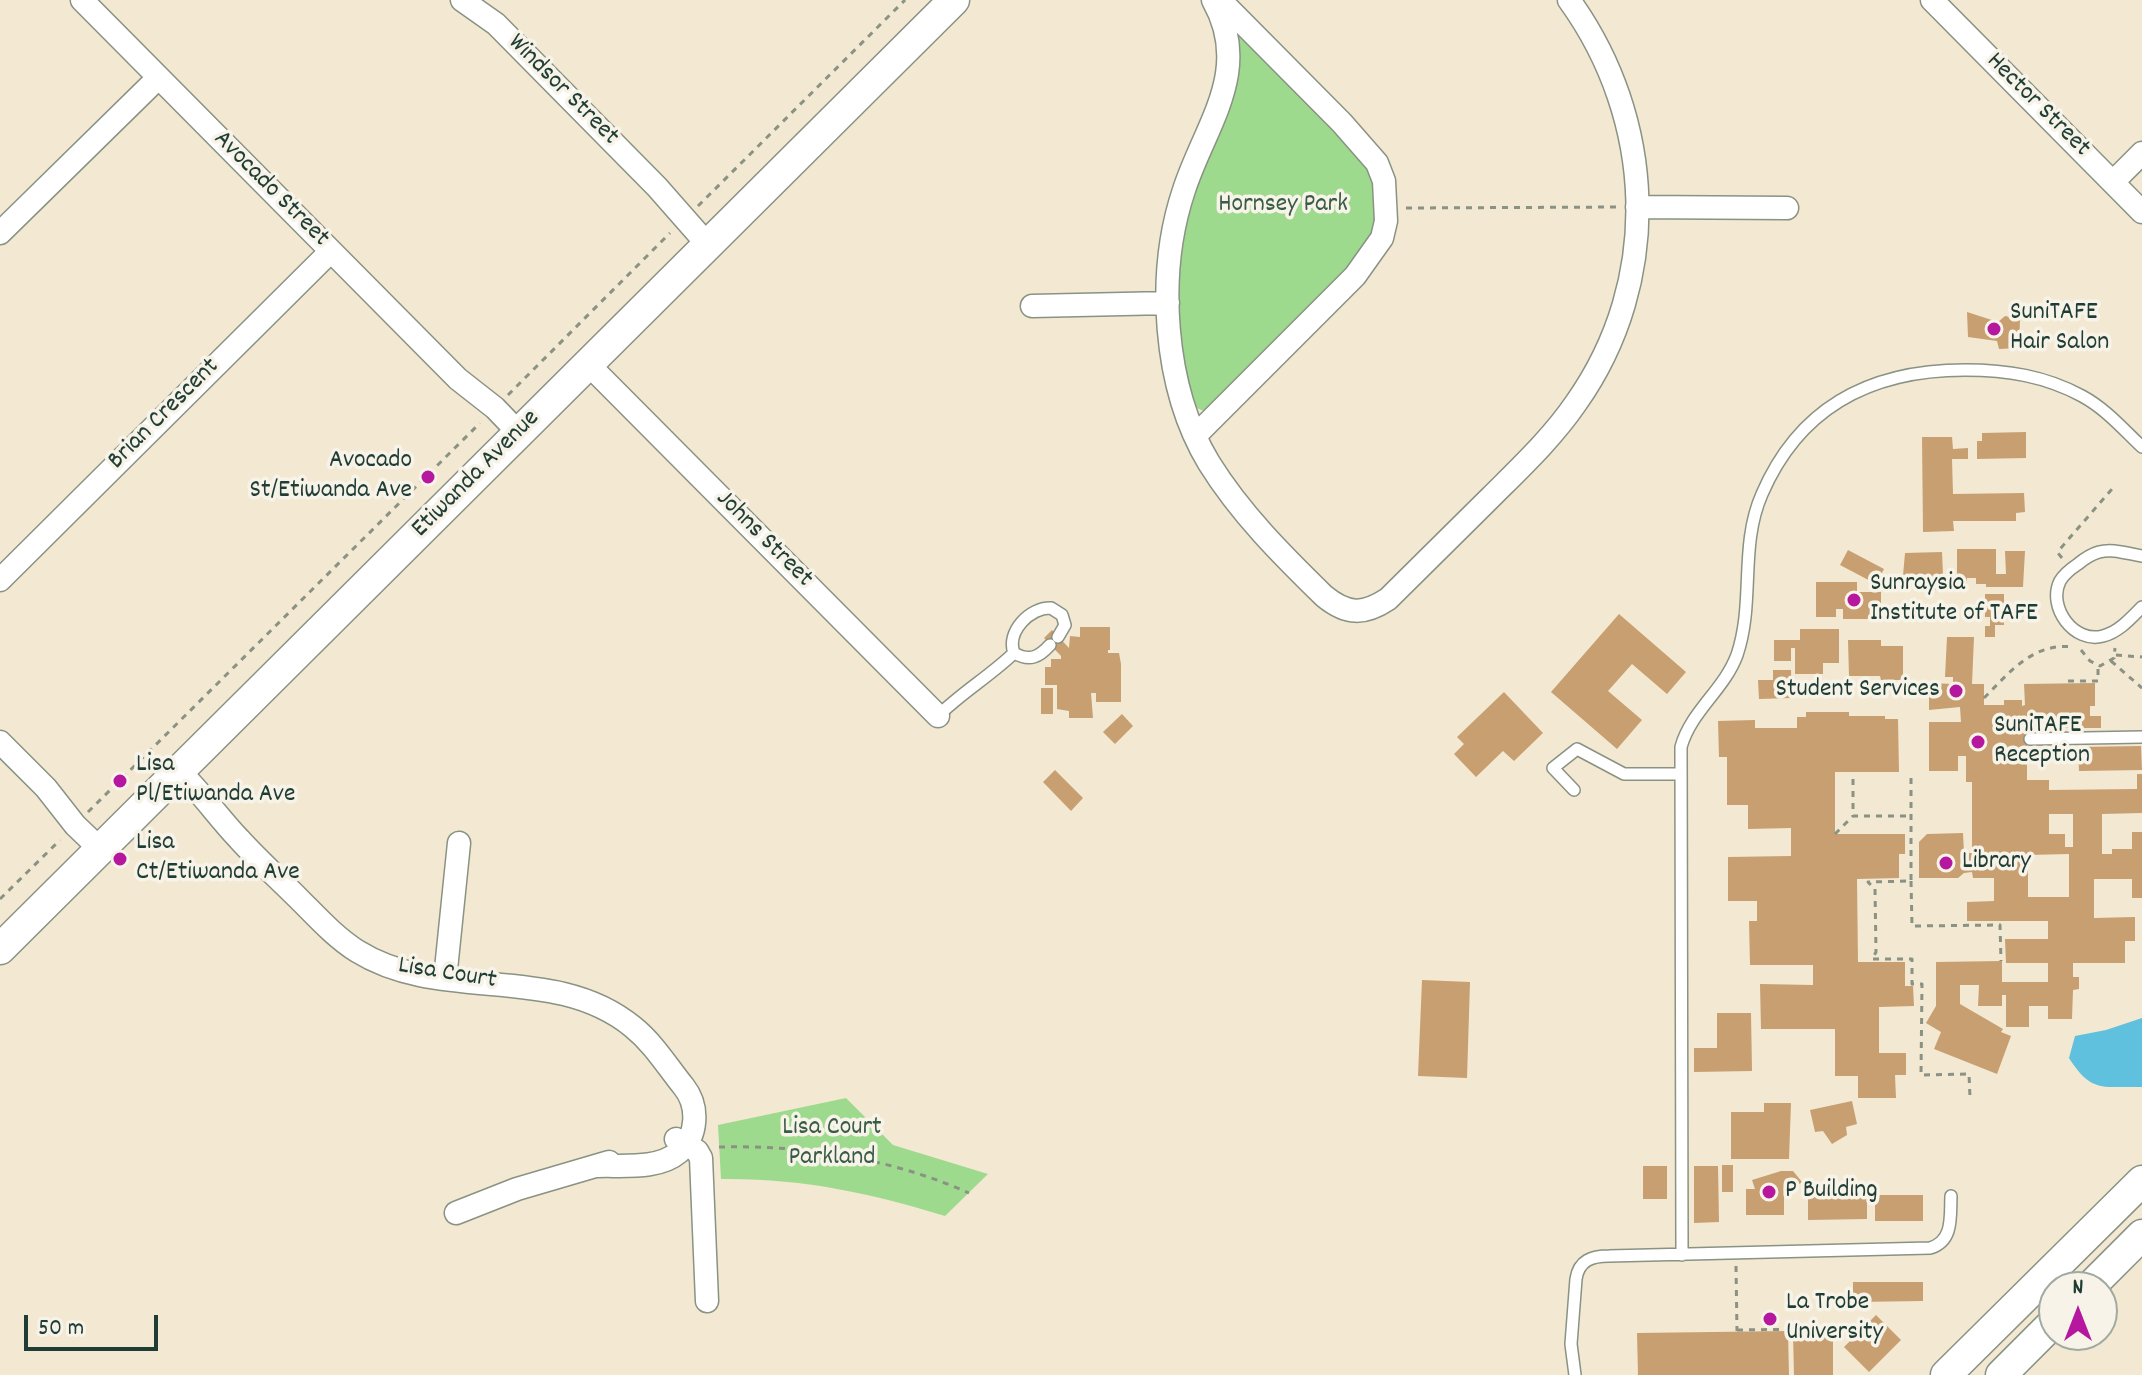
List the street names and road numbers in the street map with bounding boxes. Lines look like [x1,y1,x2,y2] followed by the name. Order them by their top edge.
[500,29,624,153] street label: Windsor Street
[1978,47,2096,165] street label: Hector Street
[205,125,335,255] street label: Avocado Street
[103,353,227,477] street label: Brian Crescent
[406,404,548,546] street label: Etiwanda Avenue
[708,485,818,595] street label: Johns Street
[395,952,499,998] street label: Lisa Court

